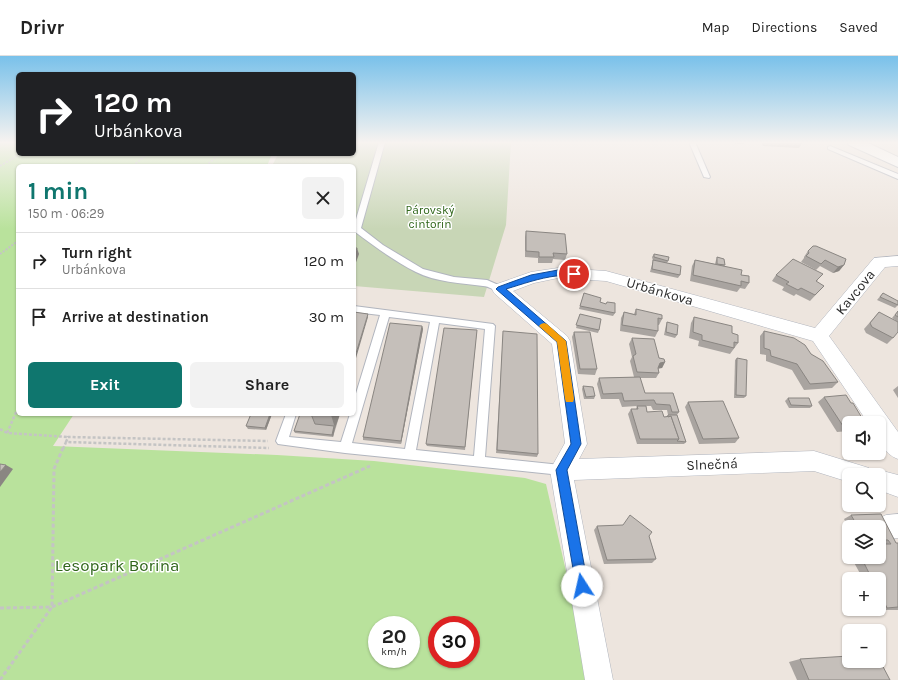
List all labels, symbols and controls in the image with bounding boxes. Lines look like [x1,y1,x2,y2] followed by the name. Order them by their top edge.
[20,17,64,39] text: Drivr
[702,19,730,36] text: Map
[752,19,817,36] text: Directions
[839,19,878,36] text: Saved
[94,86,172,119] text: 120 m
[28,88,80,140] icon: right
[94,120,183,142] text: Urbánkova
[28,177,88,205] text: 1 min
[302,177,344,219] button: close
[406,203,455,231] park label: Párovský cintorín
[28,206,104,221] text: 150 m · 06:29
[62,244,132,262] text: Turn right
[28,250,50,272] icon: right
[304,252,344,270] text: 120 m
[557,257,591,291] pin
[62,262,126,277] text: Urbánkova
[563,263,585,285] icon: arrive
[832,266,879,318] street label: Kavcova
[624,274,695,309] street label: Urbánkova
[28,306,50,328] icon: arrive
[62,308,209,326] text: Arrive at destination
[309,308,344,326] text: 30 m
[28,362,182,408] button: Exit
[190,362,344,408] button: Share
[842,416,886,668] map controls
[842,416,886,460] button: sound
[686,455,738,474] street label: Slnečná
[842,468,886,512] button: search
[842,520,886,564] button: layers
[55,555,179,575] park label: Lesopark Borina
[561,565,603,607] position arrow
[842,572,886,616] button: +
[428,616,480,668] speed limit sign: 30
[842,624,886,668] button: −
[382,625,406,648] text: 20
[381,646,407,658] text: km/h

